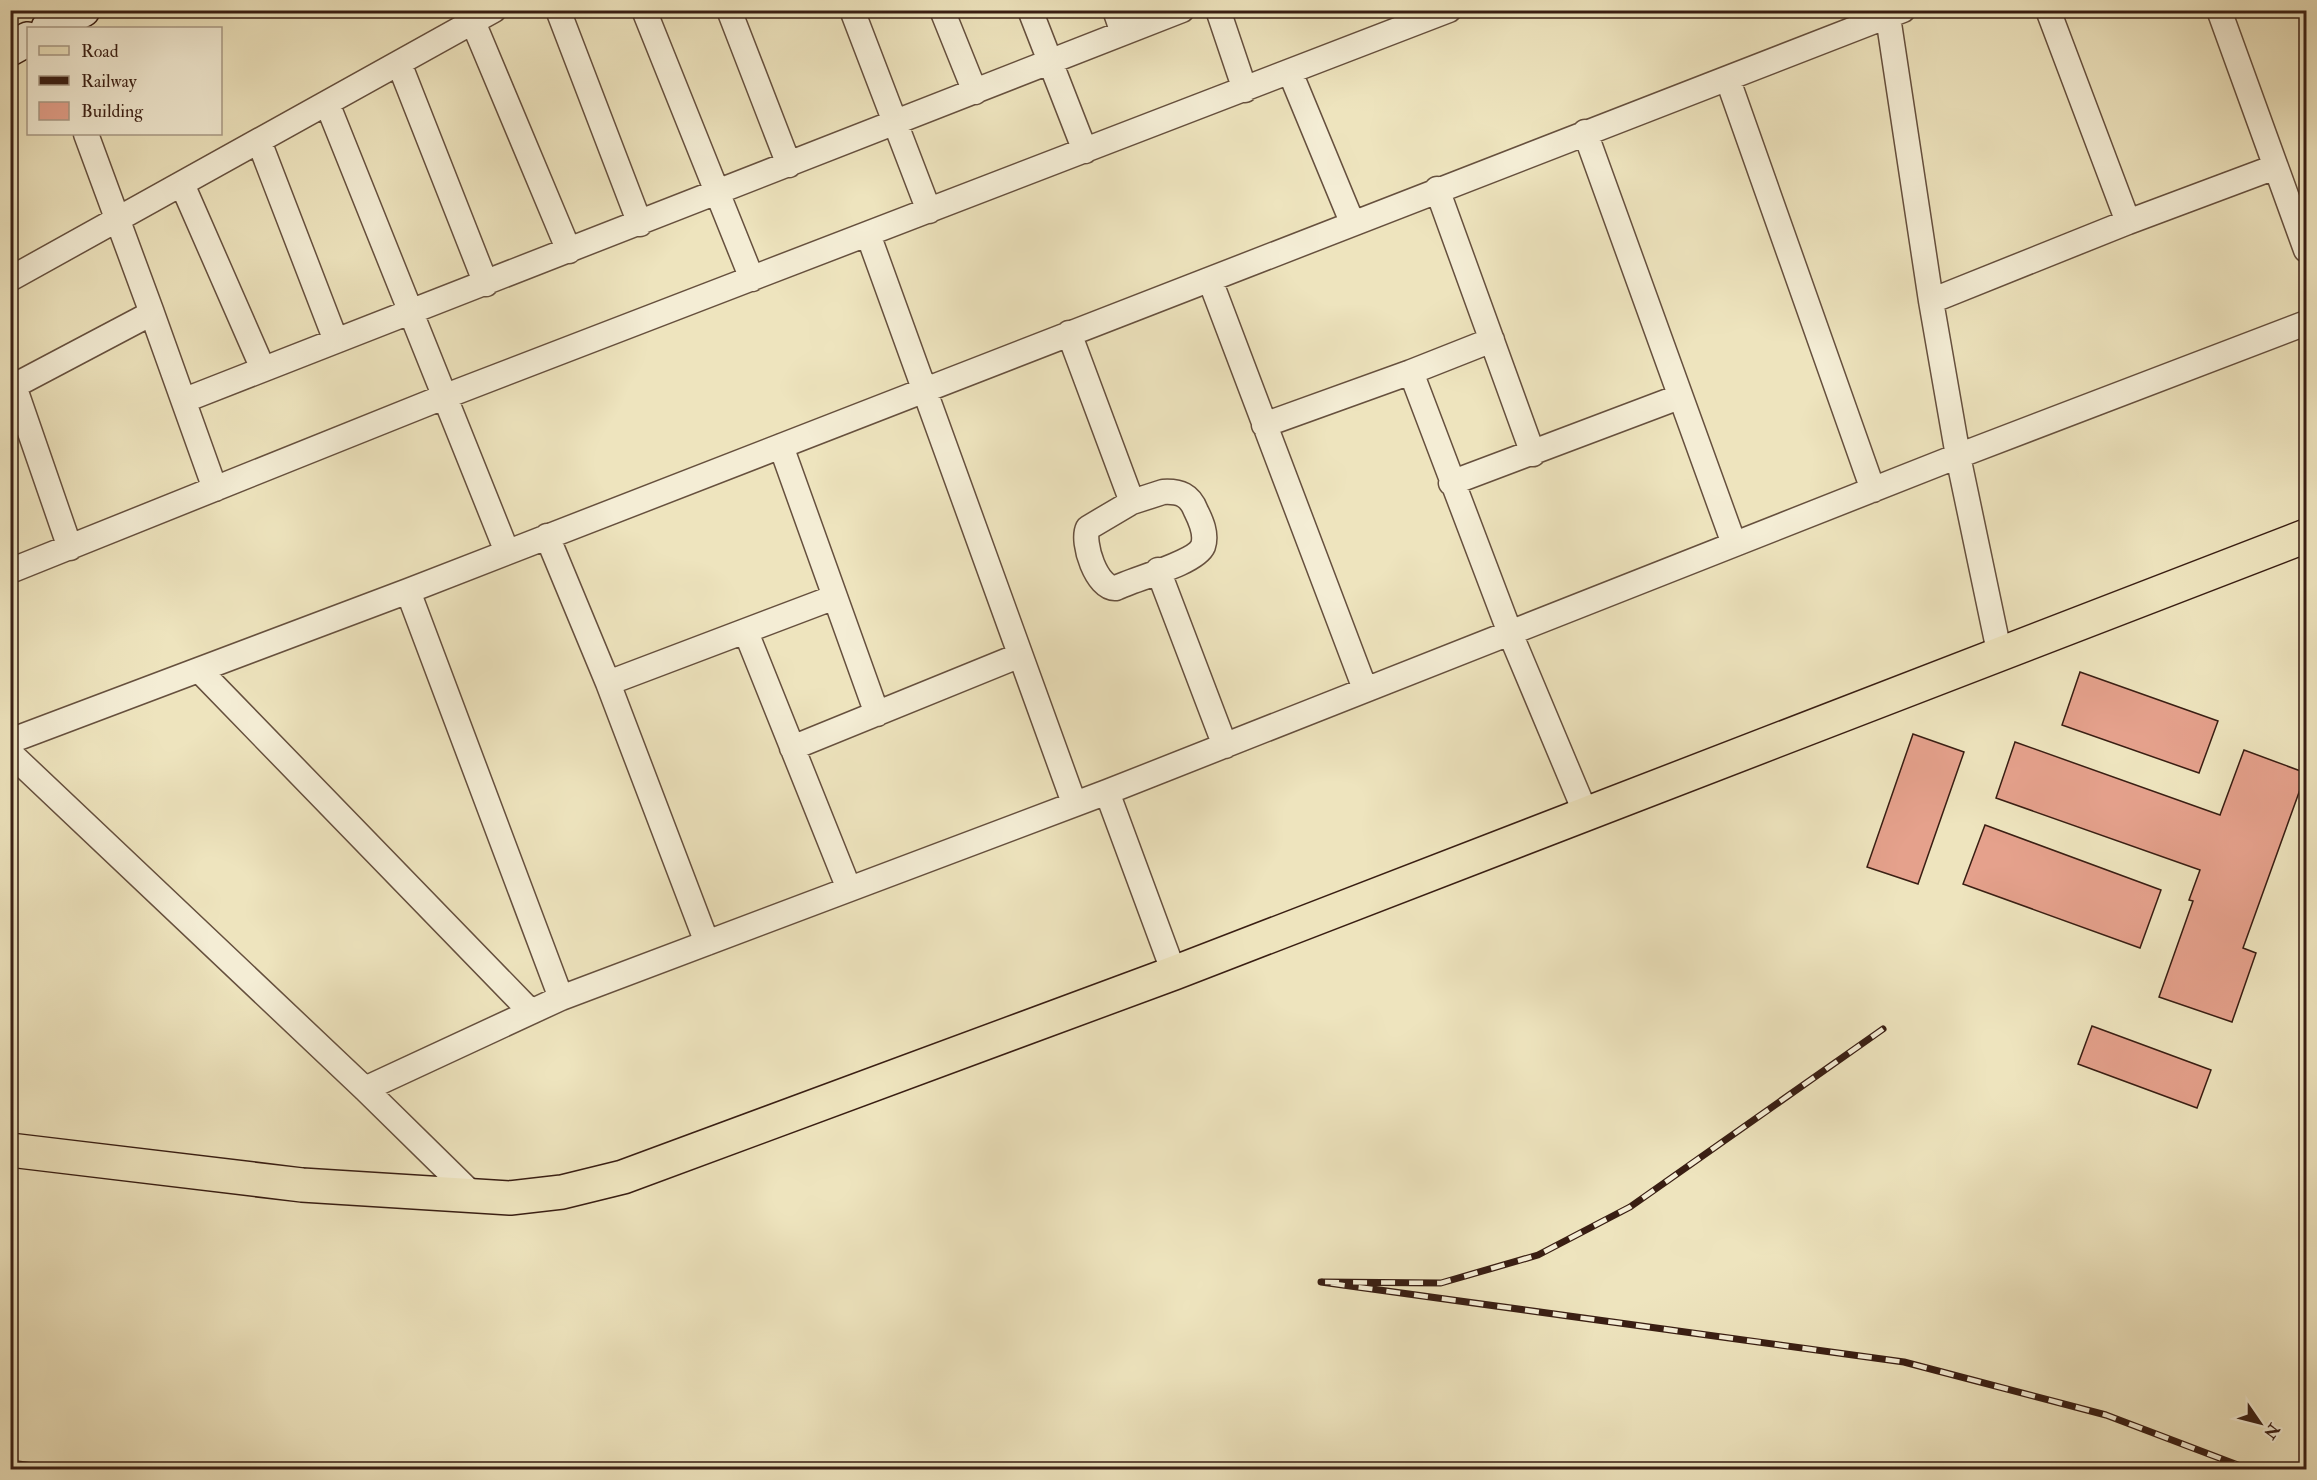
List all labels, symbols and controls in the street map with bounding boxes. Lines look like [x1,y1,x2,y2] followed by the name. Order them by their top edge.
[27,27,222,135] legend
[81,40,119,63] text: Road
[81,70,138,93] text: Railway
[81,100,144,123] text: Building
[2230,1393,2290,1453] north arrow
[2259,1419,2284,1443] text: N

